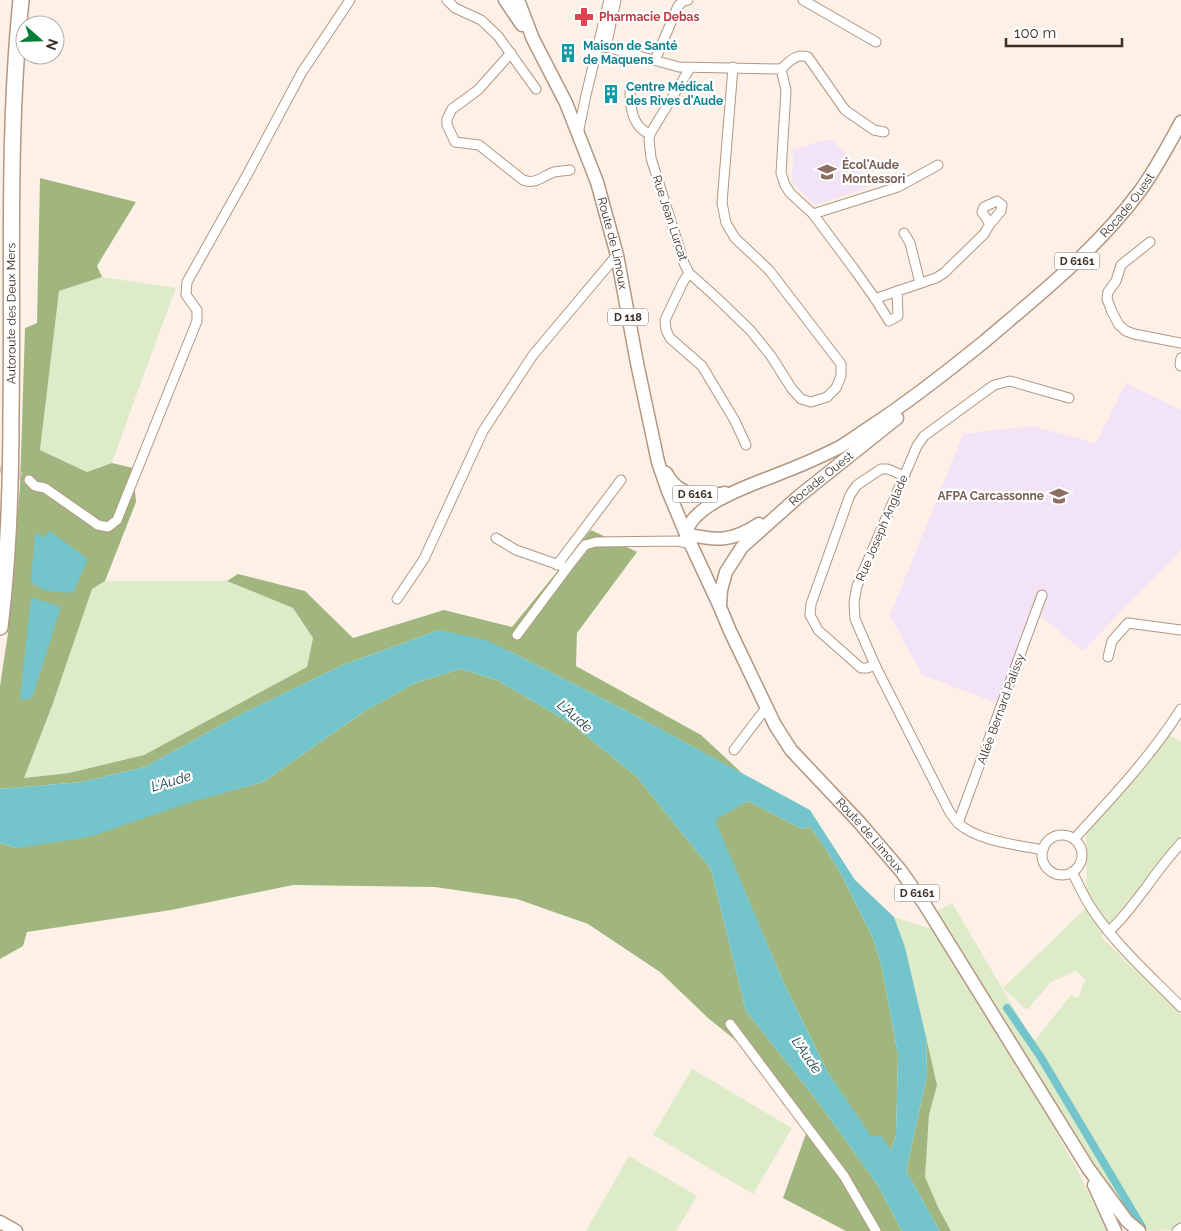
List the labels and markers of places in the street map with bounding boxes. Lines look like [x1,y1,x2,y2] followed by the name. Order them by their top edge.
[573,6,595,28] pharmacy icon: Pharmacie Debas
[599,10,699,24] place label: Pharmacie Debas
[583,39,678,67] place label: Maison de Santé de Maquens
[557,42,579,64] building icon: Maison de Santé de Maquens
[626,80,723,108] place label: Centre Médical des Rives d'Aude
[600,83,622,105] building icon: Centre Médical des Rives d'Aude
[842,157,905,186] place label: Écol'Aude Montessori
[816,161,838,183] school or university icon: Écol'Aude Montessori
[1048,485,1070,507] school or university icon: AFPA Carcassonne
[937,489,1044,503] place label: AFPA Carcassonne

